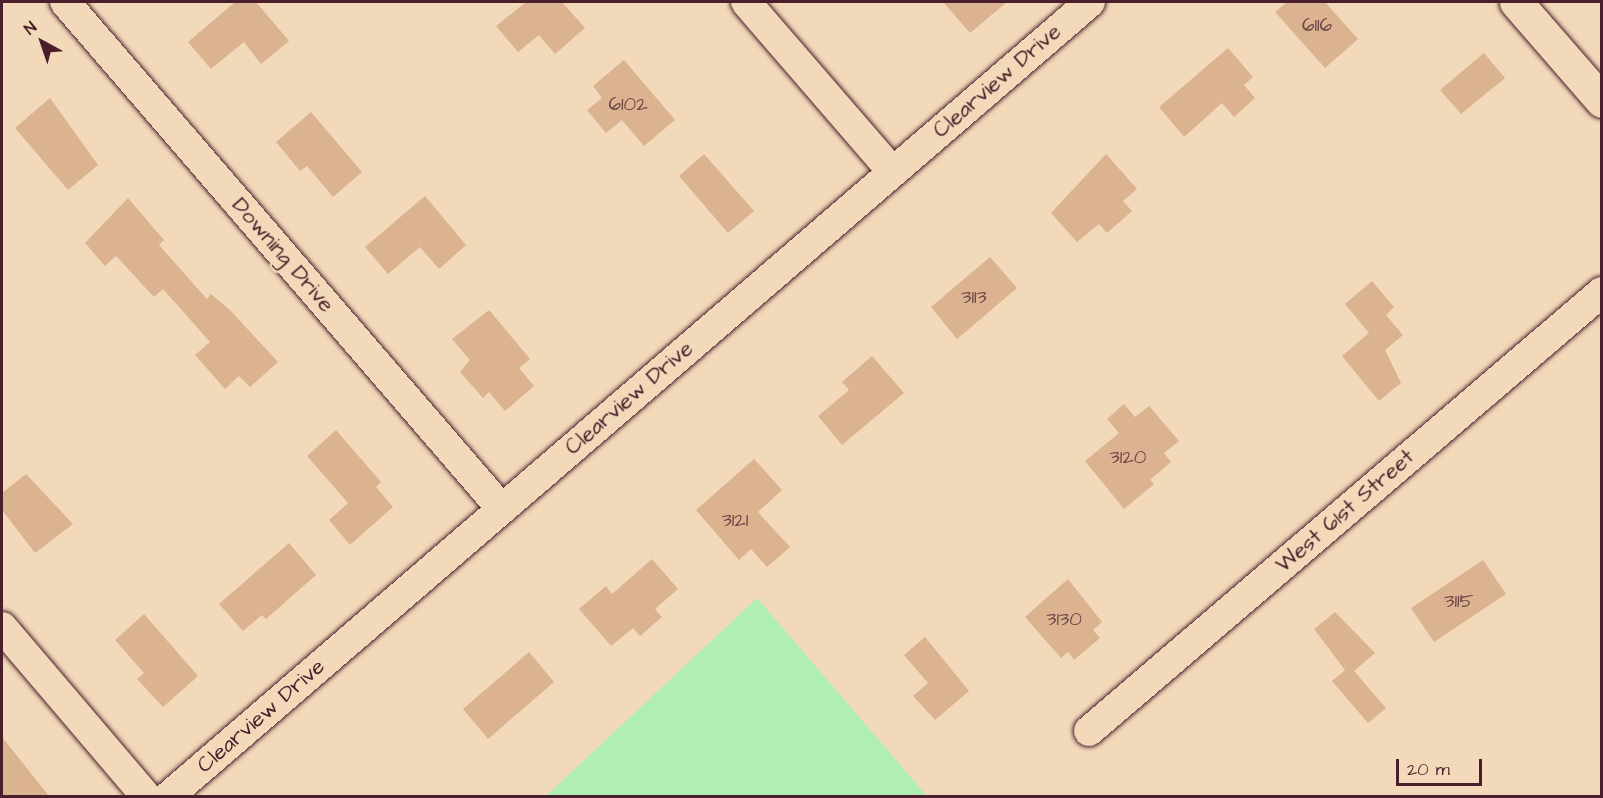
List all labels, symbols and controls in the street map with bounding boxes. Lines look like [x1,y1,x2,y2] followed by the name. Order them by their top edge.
[12,12,72,72] north arrow
[1302,13,1332,37] house number: 6116
[20,17,41,40] text: N
[928,18,1066,144] street label: Clearview Drive
[608,92,648,116] house number: 6102
[226,192,340,318] street label: Downing Drive
[961,285,987,309] house number: 3113
[560,335,698,461] street label: Clearview Drive
[1270,444,1420,578] street label: West 61st Street
[1110,445,1146,469] house number: 3120
[722,508,748,532] house number: 3121
[1444,589,1474,613] house number: 3115
[1046,607,1082,631] house number: 3130
[192,653,330,779] street label: Clearview Drive
[1399,747,1484,785] scale bar
[1407,757,1450,782] text: 20 m

